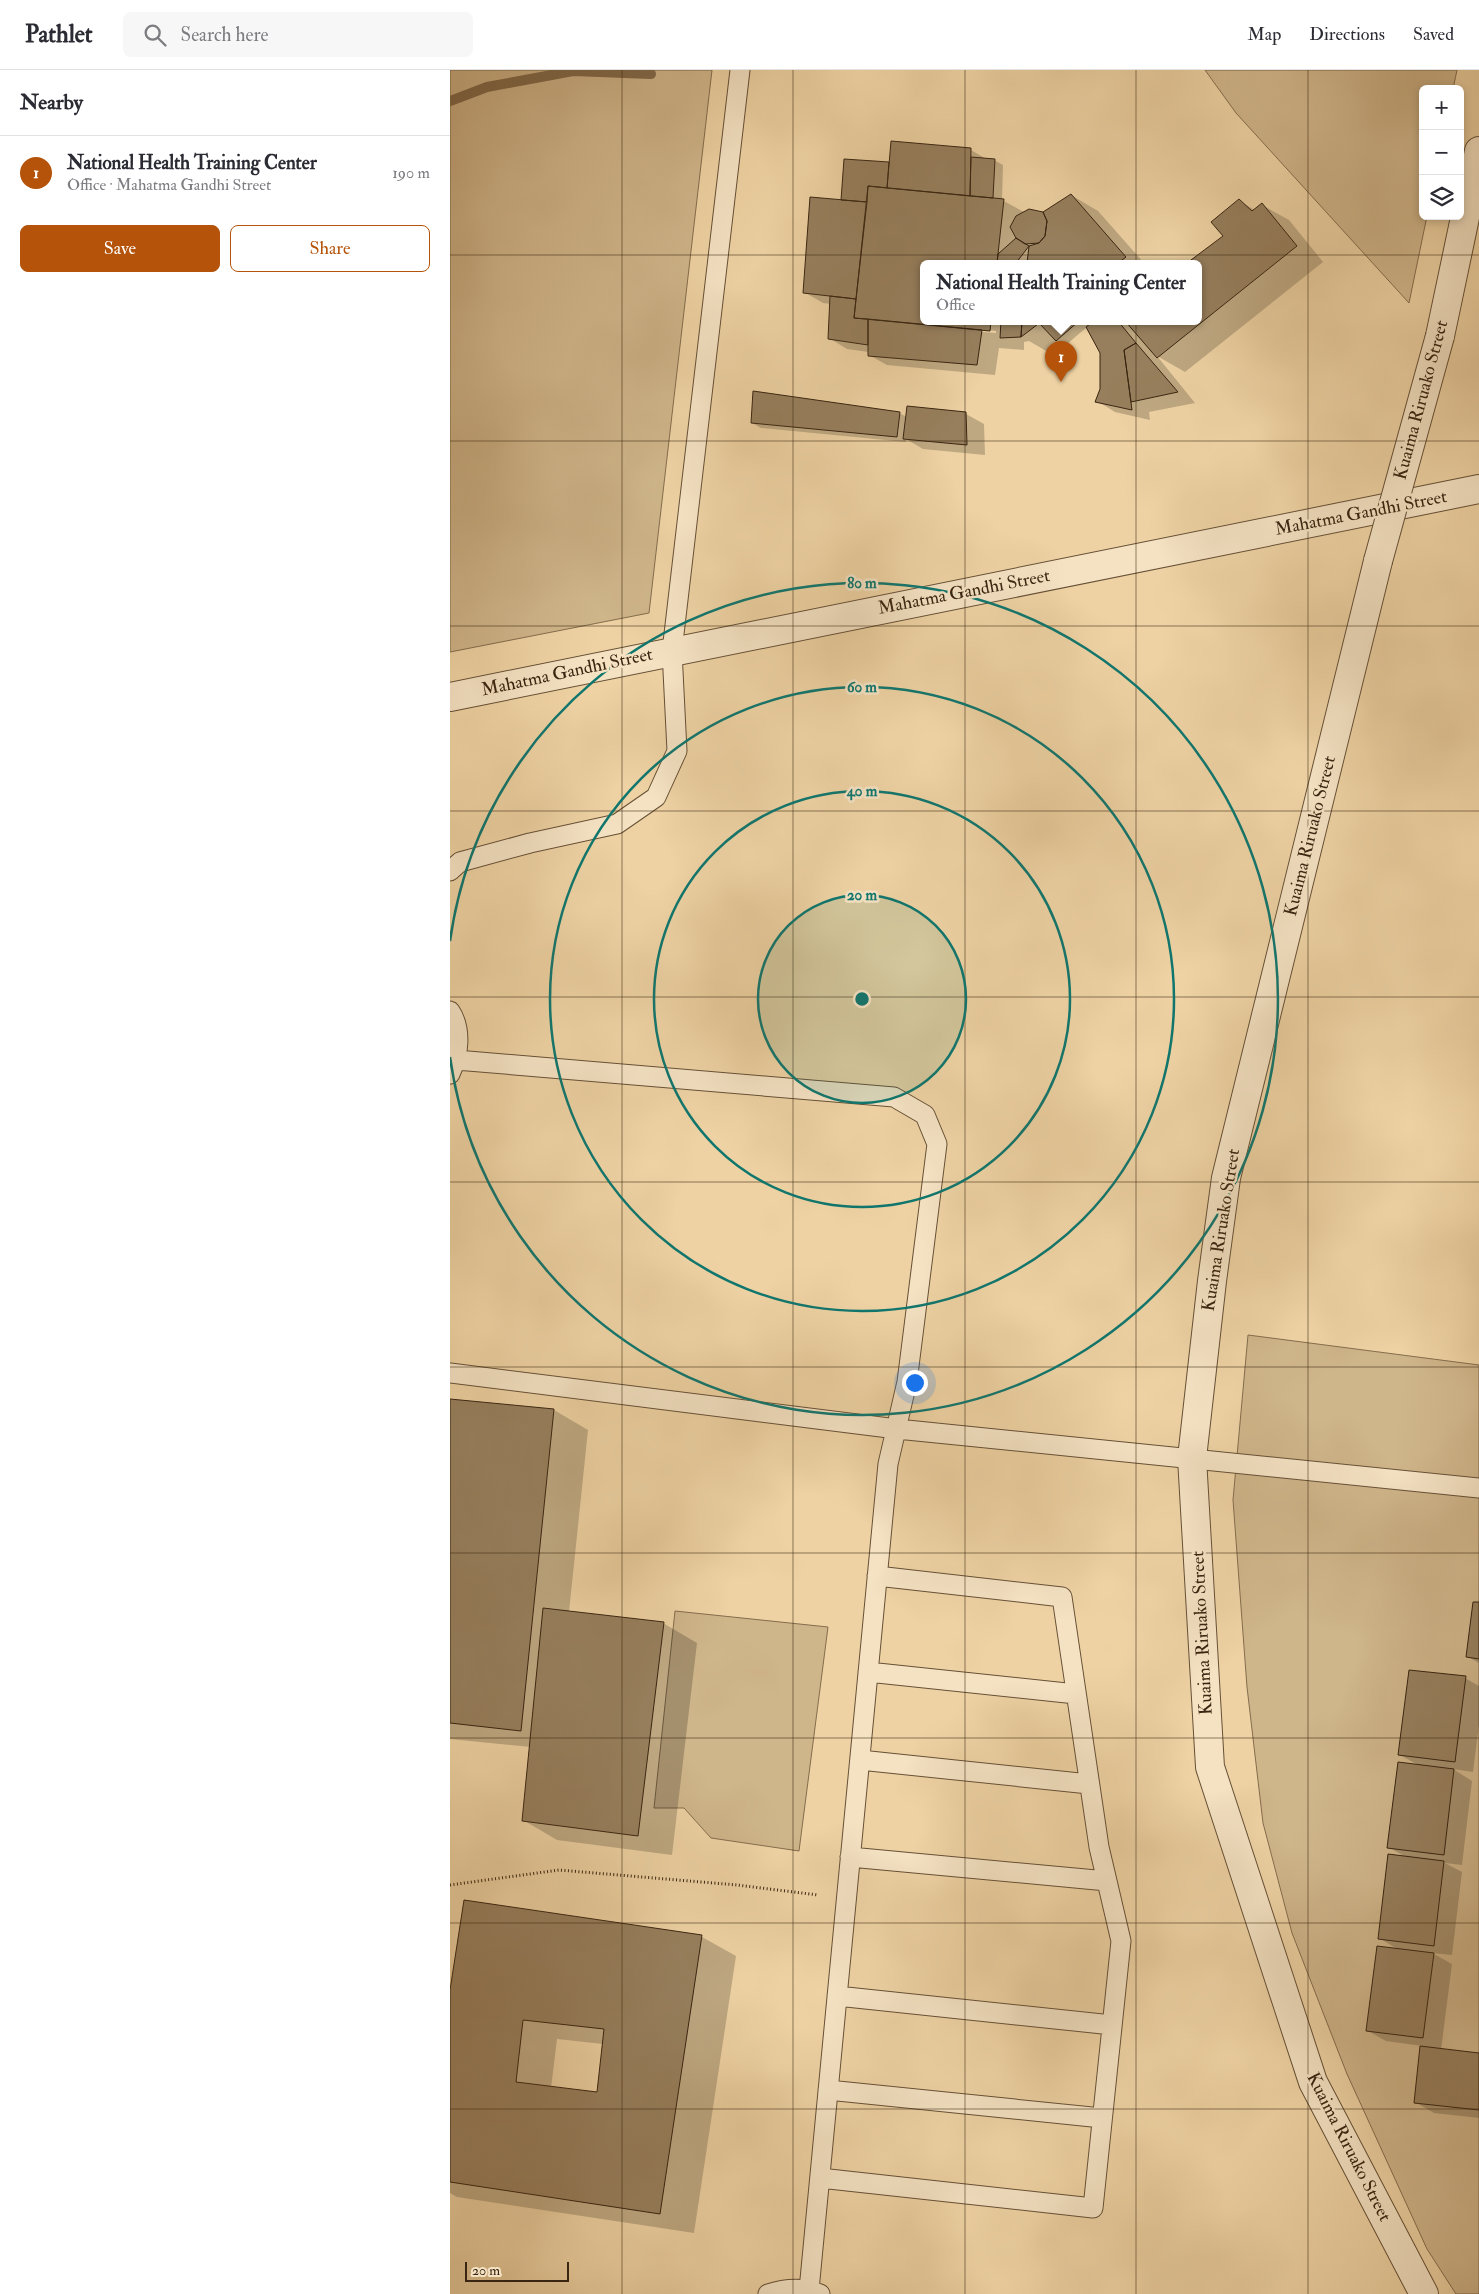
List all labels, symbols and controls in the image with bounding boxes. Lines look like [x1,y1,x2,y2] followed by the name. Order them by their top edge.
[123,12,473,57] search box
[25,19,93,50] text: Pathlet
[141,21,169,49] icon: search
[181,23,268,47] text: Search here
[1248,23,1281,46] text: Map
[1309,23,1385,46] text: Directions
[1413,23,1454,46] text: Saved
[1419,85,1464,220] map controls
[1419,85,1464,130] button: +
[20,89,83,116] text: Nearby
[1419,130,1464,175] button: −
[67,151,317,175] text: National Health Training Center
[33,163,39,183] text: 1
[392,163,430,183] text: 190 m
[67,175,271,195] text: Office · Mahatma Gandhi Street
[1419,175,1464,220] button: layers
[20,225,220,272] button: Save
[230,225,430,272] button: Share
[920,260,1202,325] popup
[936,271,1186,295] text: National Health Training Center
[936,295,975,315] text: Office
[1389,318,1453,482] street label: Kuaima Riruako Street
[1045,341,1077,382] pin: 1
[1273,485,1449,541] street label: Mahatma Gandhi Street
[876,564,1052,620] street label: Mahatma Gandhi Street
[847,574,877,593] text: 80 m
[479,643,655,701] street label: Mahatma Gandhi Street
[847,678,877,697] text: 60 m
[1279,753,1341,918] street label: Kuaima Riruako Street
[846,782,878,801] text: 40 m
[847,886,877,905] text: 20 m
[853,990,871,1008] centre of rings
[1197,1147,1245,1313] street label: Kuaima Riruako Street
[902,1370,928,1396] your location
[1186,1550,1218,1716] street label: Kuaima Riruako Street
[1301,2069,1397,2225] street label: Kuaima Riruako Street
[465,2259,569,2282] scale bar
[472,2262,500,2279] text: 20 m

